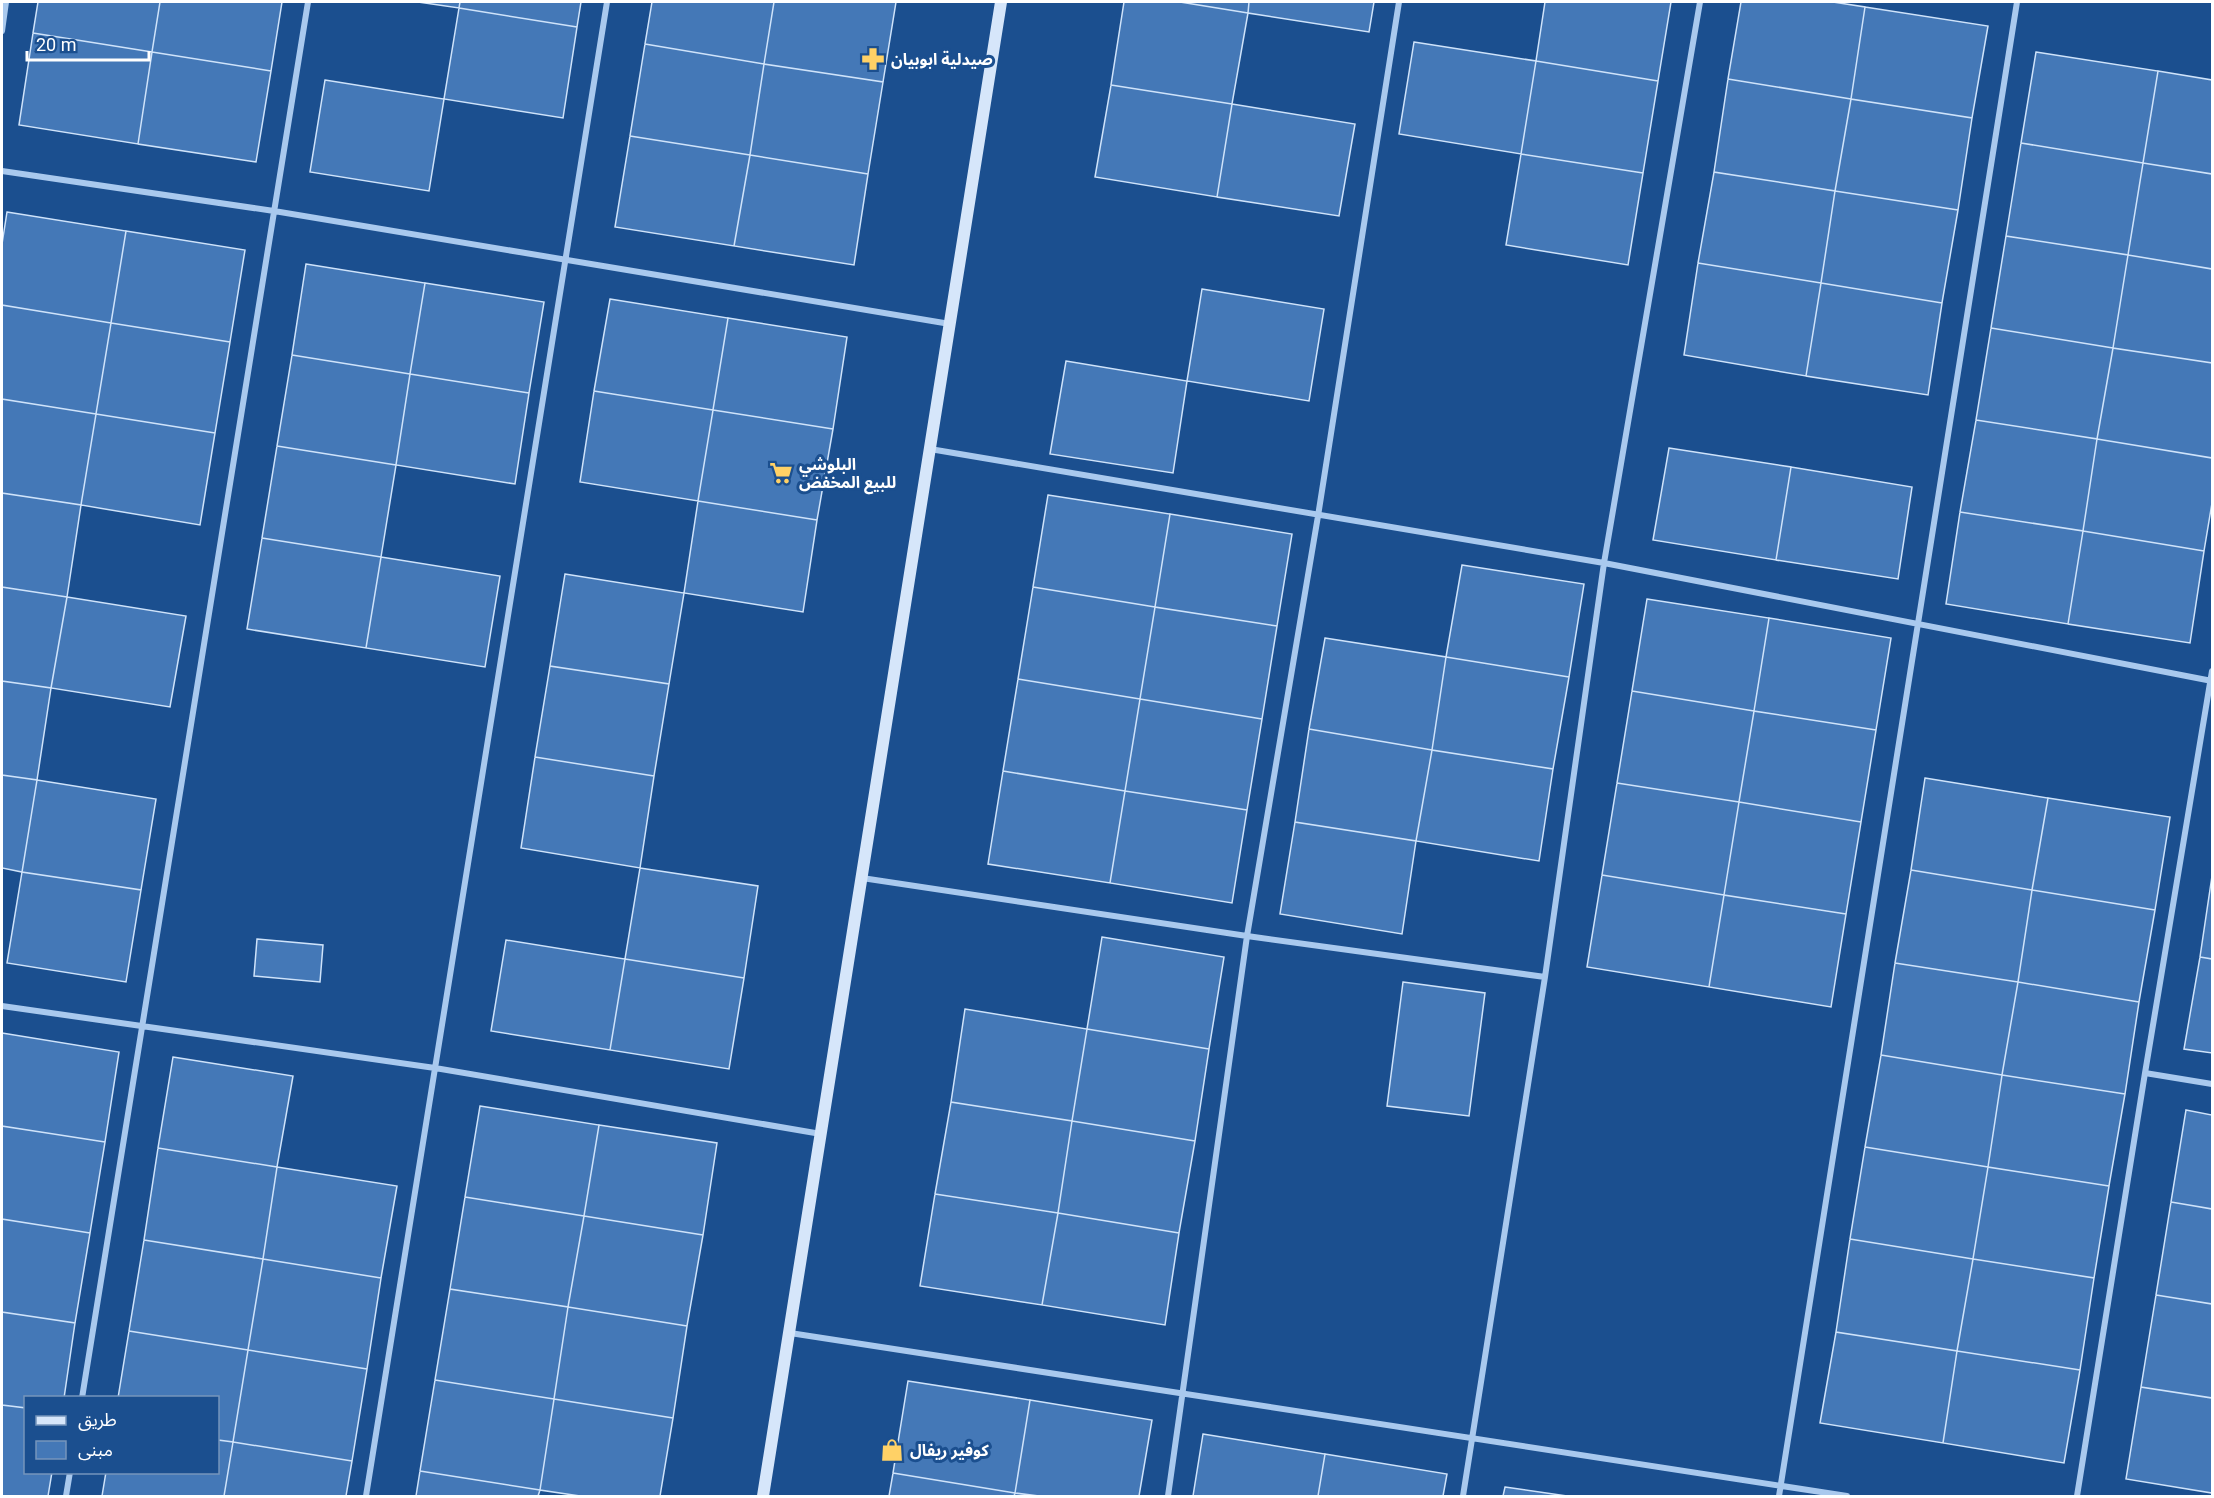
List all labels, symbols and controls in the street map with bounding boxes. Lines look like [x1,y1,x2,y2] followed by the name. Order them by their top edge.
[27,24,148,62] scale bar
[36,34,76,55] text: 20 m
[860,46,886,72] pharmacy icon: صيدلية ابوبيان
[891,50,993,69] place label: صيدلية ابوبيان
[799,455,896,495] place label: البلوشي للبيع المخفض
[768,460,794,486] supermarket icon: البلوشي للبيع المخفض
[24,1396,219,1474] legend
[78,1409,117,1431] text: طريق
[879,1437,905,1463] shop icon: كوفير ريفال
[78,1439,113,1461] text: مبنى
[910,1441,989,1460] place label: كوفير ريفال

